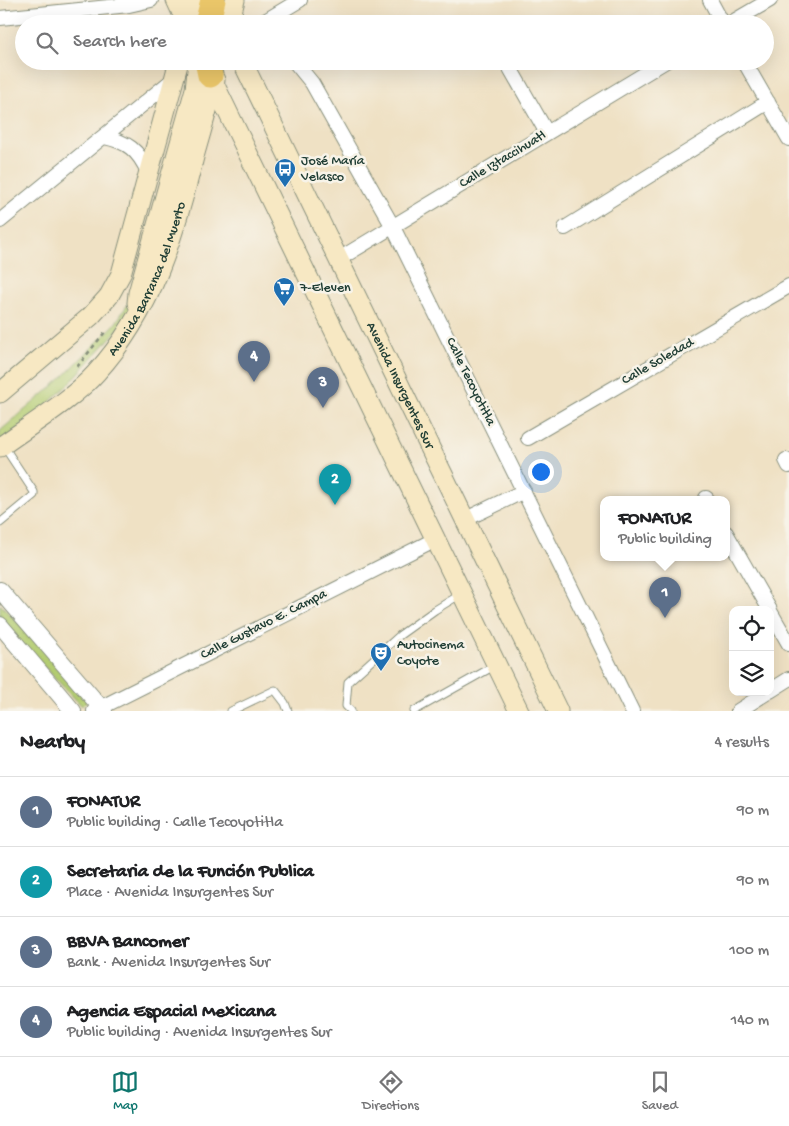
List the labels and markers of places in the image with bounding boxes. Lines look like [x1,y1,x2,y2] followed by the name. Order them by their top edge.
[300,153,366,186] place label: José María Velasco
[273,157,297,188] bus stop icon: José María Velasco
[272,276,296,307] supermarket icon: 7-Eleven
[299,280,351,297] place label: 7-Eleven
[238,341,270,382] pin: 4
[307,367,339,408] pin: 3
[319,464,351,505] pin: 2
[649,577,681,618] pin: 1
[397,637,465,670] place label: Autocinema Coyote
[369,641,393,672] theatre icon: Autocinema Coyote

